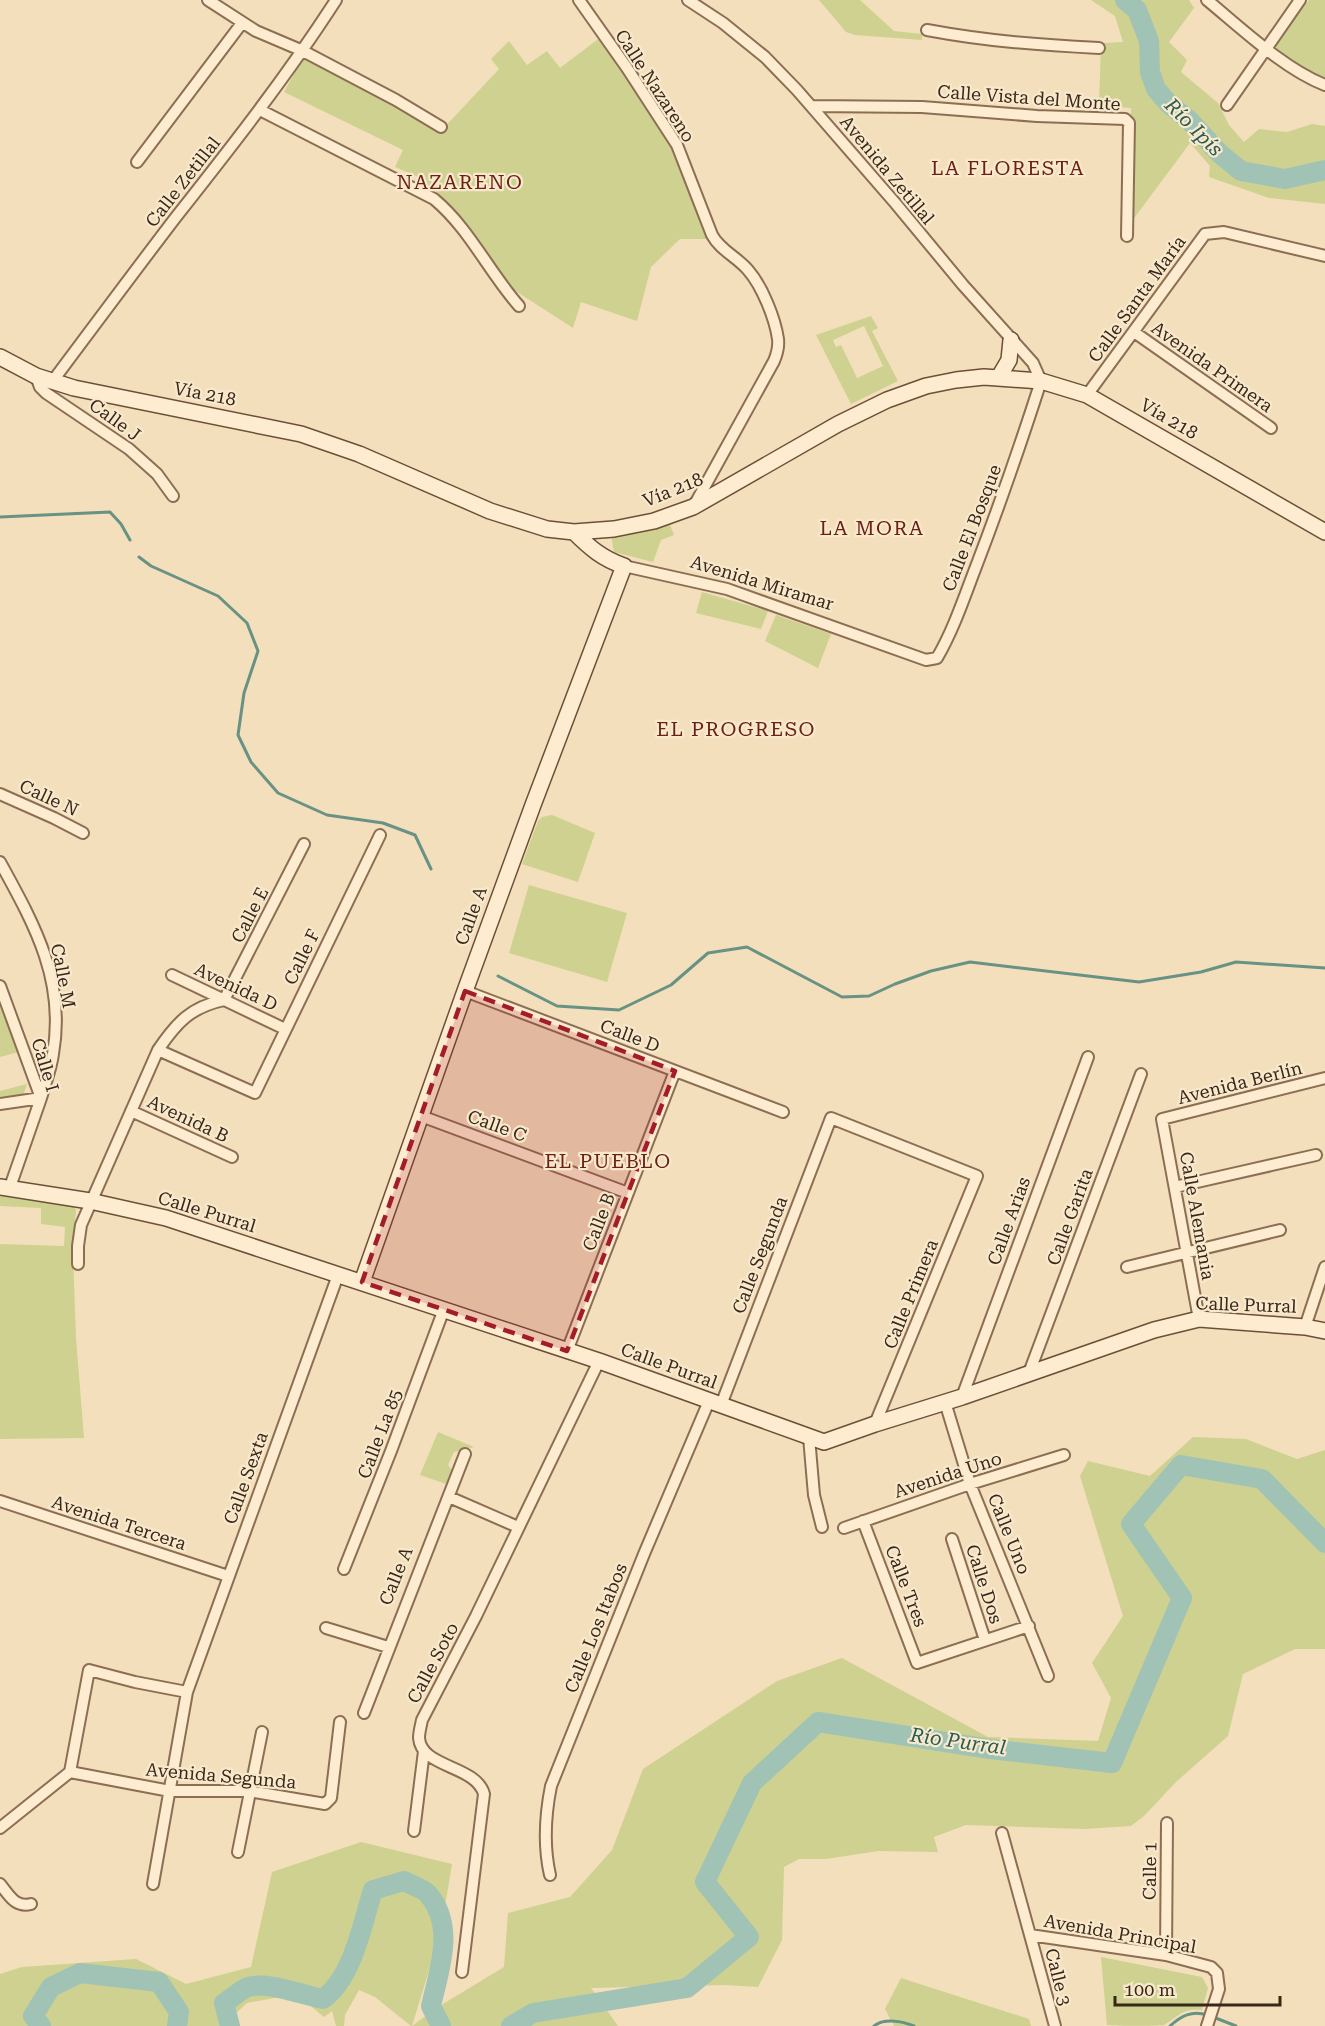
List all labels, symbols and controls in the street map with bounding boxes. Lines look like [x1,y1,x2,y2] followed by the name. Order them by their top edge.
[611,25,700,146] street label: Calle Nazareno
[937,81,1121,114] street label: Calle Vista del Monte
[1159,92,1228,161] water label: Río Ipís
[836,111,939,229] street label: Avenida Zetillal
[141,132,225,231] street label: Calle Zetillal
[931,156,1085,180] district label: LA FLORESTA
[397,170,523,194] district label: NAZARENO
[1084,231,1190,366] street label: Calle Santa María
[1148,317,1277,416] street label: Avenida Primera
[172,377,238,410] street label: Vía 218
[85,394,145,445] street label: Calle J
[1137,394,1202,443] street label: Vía 218
[938,461,1005,594] street label: Calle El Bosque
[640,468,706,511] street label: Vía 218
[819,516,925,540] district label: LA MORA
[688,551,836,614] street label: Avenida Miramar
[656,717,816,741] district label: EL PROGRESO
[16,775,82,820] street label: Calle N
[227,883,272,946] street label: Calle E
[450,883,491,948] street label: Calle A
[279,925,324,988] street label: Calle F
[47,942,80,1010] street label: Calle M
[191,958,281,1015] street label: Avenida D
[597,1015,663,1056] street label: Calle D
[27,1035,64,1094] street label: Calle I
[1175,1057,1305,1108] street label: Avenida Berlín
[144,1091,232,1146] street label: Avenida B
[465,1105,530,1146] street label: Calle C
[544,1149,672,1173] district label: EL PUEBLO
[1176,1150,1219,1282] street label: Calle Alemania
[1042,1165,1097,1268] street label: Calle Garita
[983,1174,1034,1268] street label: Calle Arias
[156,1187,259,1236] street label: Calle Purral
[578,1190,619,1254] street label: Calle B
[728,1193,792,1316] street label: Calle Segunda
[879,1236,942,1352] street label: Calle Primera
[1195,1292,1297,1317] street label: Calle Purral
[618,1338,721,1393] street label: Calle Purral
[353,1386,406,1481] street label: Calle La 85
[219,1429,272,1527] street label: Calle Sexta
[891,1447,1004,1502] street label: Avenida Uno
[984,1490,1035,1577] street label: Calle Uno
[49,1491,189,1554] street label: Avenida Tercera
[881,1542,932,1630] street label: Calle Tres
[962,1542,1007,1626] street label: Calle Dos
[374,1543,417,1608] street label: Calle A
[560,1560,631,1696] street label: Calle Los Itabos
[403,1619,463,1707] street label: Calle Soto
[908,1722,1007,1760] water label: Río Purral
[145,1758,297,1793] street label: Avenida Segunda
[1138,1842,1161,1900] street label: Calle 1
[1042,1910,1198,1957] street label: Avenida Principal
[1041,1946,1076,2008] street label: Calle 3
[1115,1969,1280,2007] scale bar
[1124,1979,1175,2000] text: 100 m

